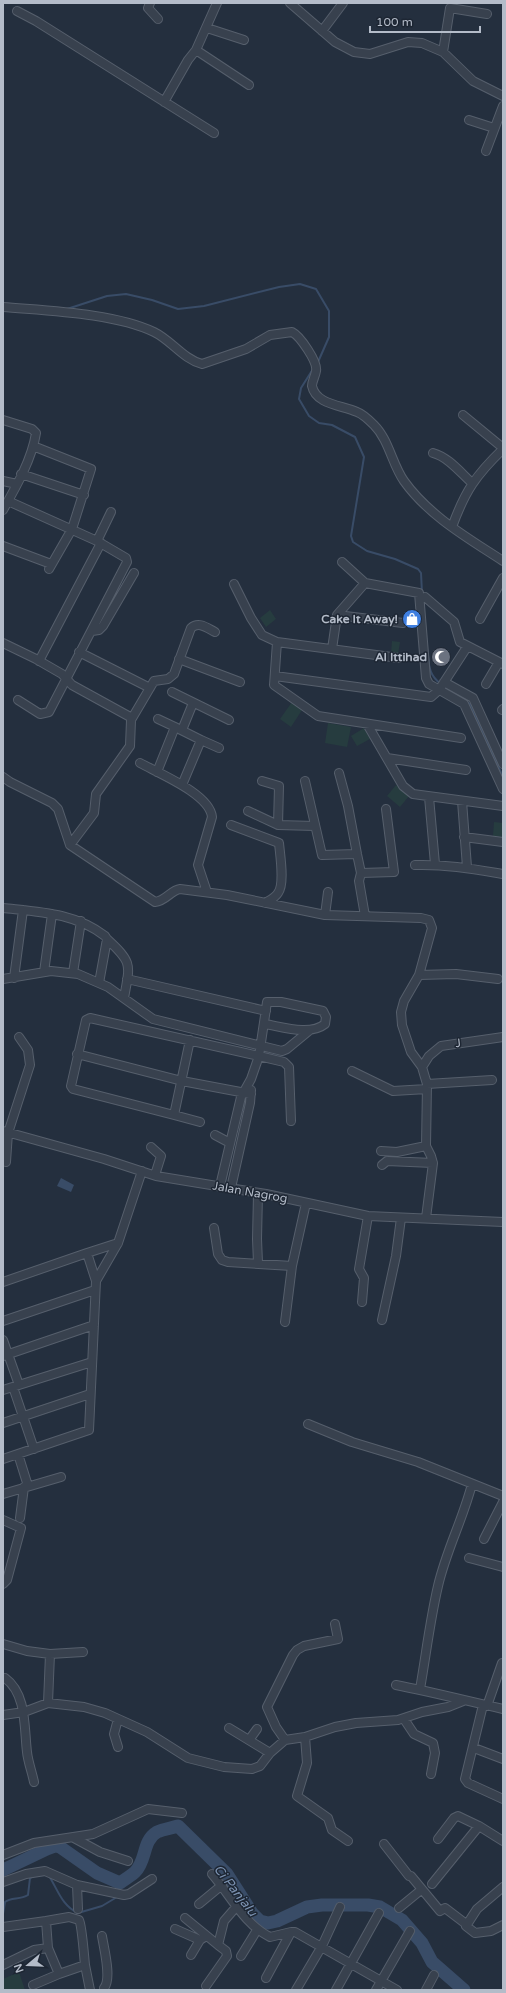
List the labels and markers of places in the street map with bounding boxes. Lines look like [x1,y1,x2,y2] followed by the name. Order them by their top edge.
[401,608,423,630] shop icon: Cake It Away!
[321,612,398,627] place label: Cake It Away!
[430,646,452,668] mosque icon: Al Ittihad
[375,650,427,664] place label: Al Ittihad

